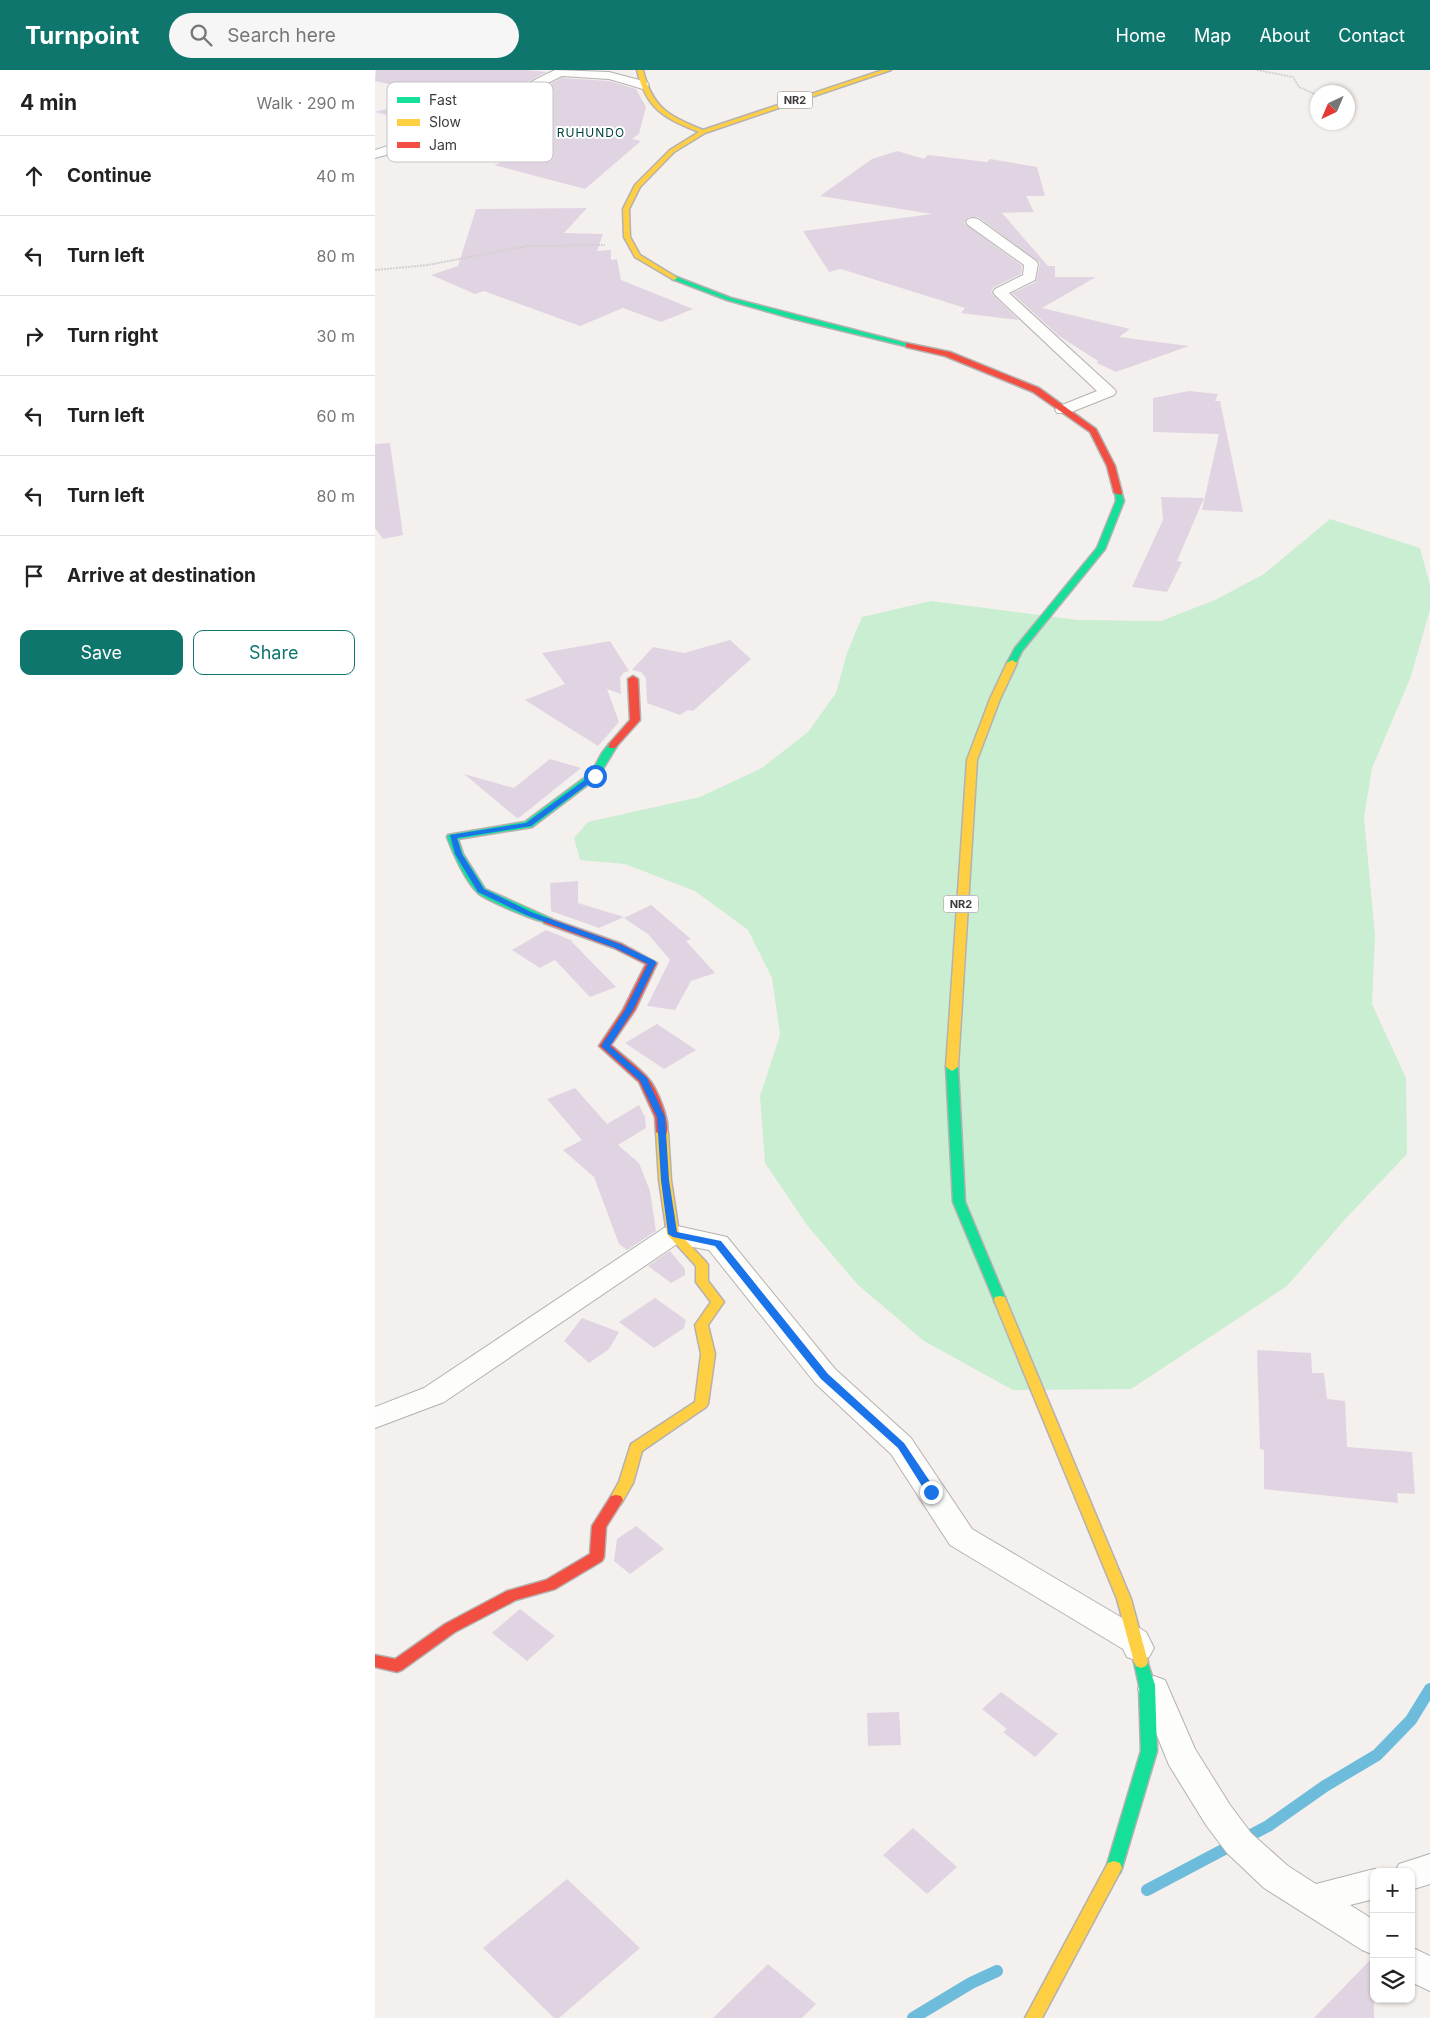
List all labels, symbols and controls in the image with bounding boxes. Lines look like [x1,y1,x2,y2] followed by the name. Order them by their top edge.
[169,13,519,58] search box
[25,21,139,50] text: Turnpoint
[187,21,215,49] icon: search
[227,24,336,47] text: Search here
[1116,25,1166,46] text: Home
[1194,25,1231,46] text: Map
[1259,25,1310,46] text: About
[1338,25,1405,46] text: Contact
[387,82,553,162] legend
[1310,85,1355,130] north arrow
[20,90,77,115] text: 4 min
[429,91,457,108] text: Fast
[777,92,813,108] road number: NR2
[257,93,355,113] text: Walk · 290 m
[429,113,461,130] text: Slow
[557,125,625,140] district label: RUHUNDO
[429,136,457,153] text: Jam
[20,162,48,190] icon: ahead
[67,164,152,187] text: Continue
[316,166,355,186] text: 40 m
[20,242,48,270] icon: left
[67,244,145,267] text: Turn left
[316,246,355,266] text: 80 m
[20,322,48,350] icon: right
[67,324,158,347] text: Turn right
[317,326,355,346] text: 30 m
[20,402,48,430] icon: left
[67,404,145,427] text: Turn left
[316,406,355,426] text: 60 m
[20,482,48,510] icon: left
[67,484,145,507] text: Turn left
[316,486,355,506] text: 80 m
[20,562,48,590] icon: arrive
[67,564,256,587] text: Arrive at destination
[20,630,183,675] button: Save
[193,630,355,675] button: Share
[584,765,607,788] route start
[943,896,979,912] road number: NR2
[920,1481,943,1504] route end
[1370,1868,1415,2003] map controls
[1370,1868,1415,1913] button: +
[1370,1913,1415,1958] button: −
[1370,1958,1415,2003] button: layers

